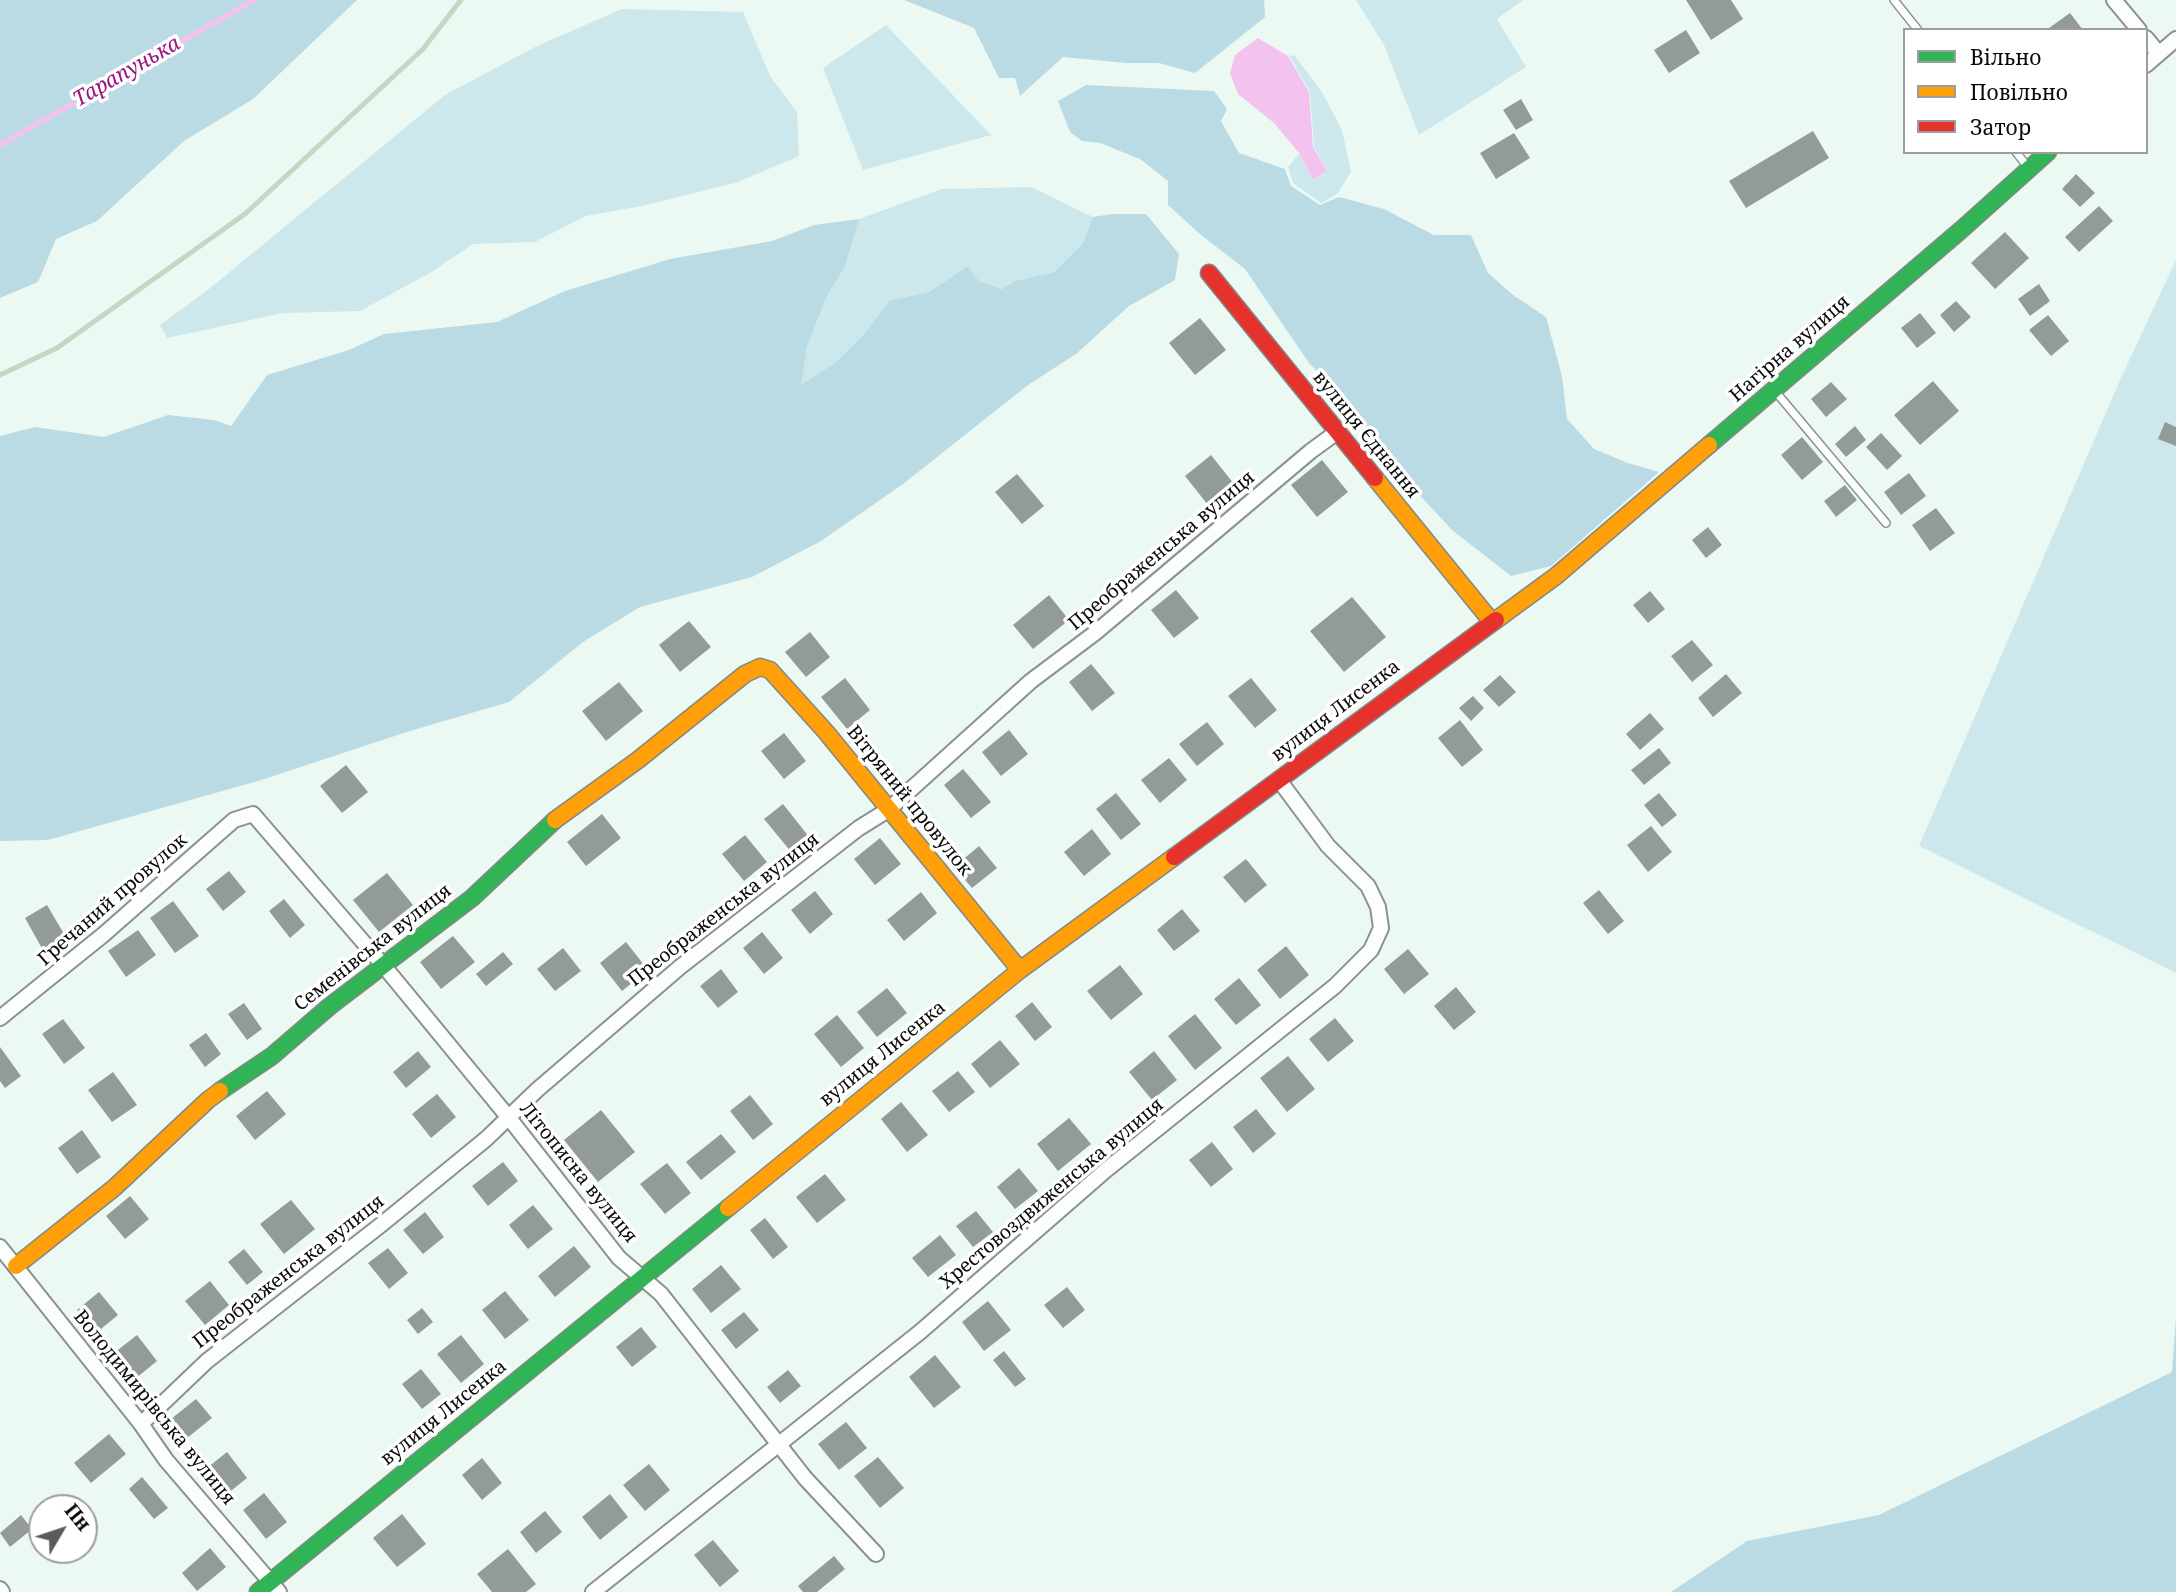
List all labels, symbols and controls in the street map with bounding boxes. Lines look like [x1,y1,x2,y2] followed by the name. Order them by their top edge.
[1903,28,2148,154] legend
[69,31,185,113] water label: Тарапунька
[1970,43,2041,71] text: Вільно
[1970,78,2068,106] text: Повільно
[1970,113,2031,141] text: Затор
[1725,291,1855,407] street label: Нагірна вулиця
[1308,367,1424,503] street label: вулиця Єднання
[1064,466,1260,636] street label: Преображенська вулиця
[1267,655,1405,767] street label: вулиця Лисенка
[842,722,976,880] street label: Вітряний провулок
[624,828,824,992] street label: Преображенська вулиця
[34,829,192,971] street label: Гречаний провулок
[290,880,456,1016] street label: Семенівська вулиця
[816,996,950,1112] street label: вулиця Лисенка
[936,1094,1168,1294] street label: Хрестовоздвиженська вулиця
[514,1098,642,1248] street label: Літописна вулиця
[189,1190,389,1354] street label: Преображенська вулиця
[68,1306,240,1510] street label: Володимирівська вулиця
[377,1355,511,1471] street label: вулиця Лисенка
[28,1494,98,1564] north arrow
[59,1498,97,1536] text: Пн

